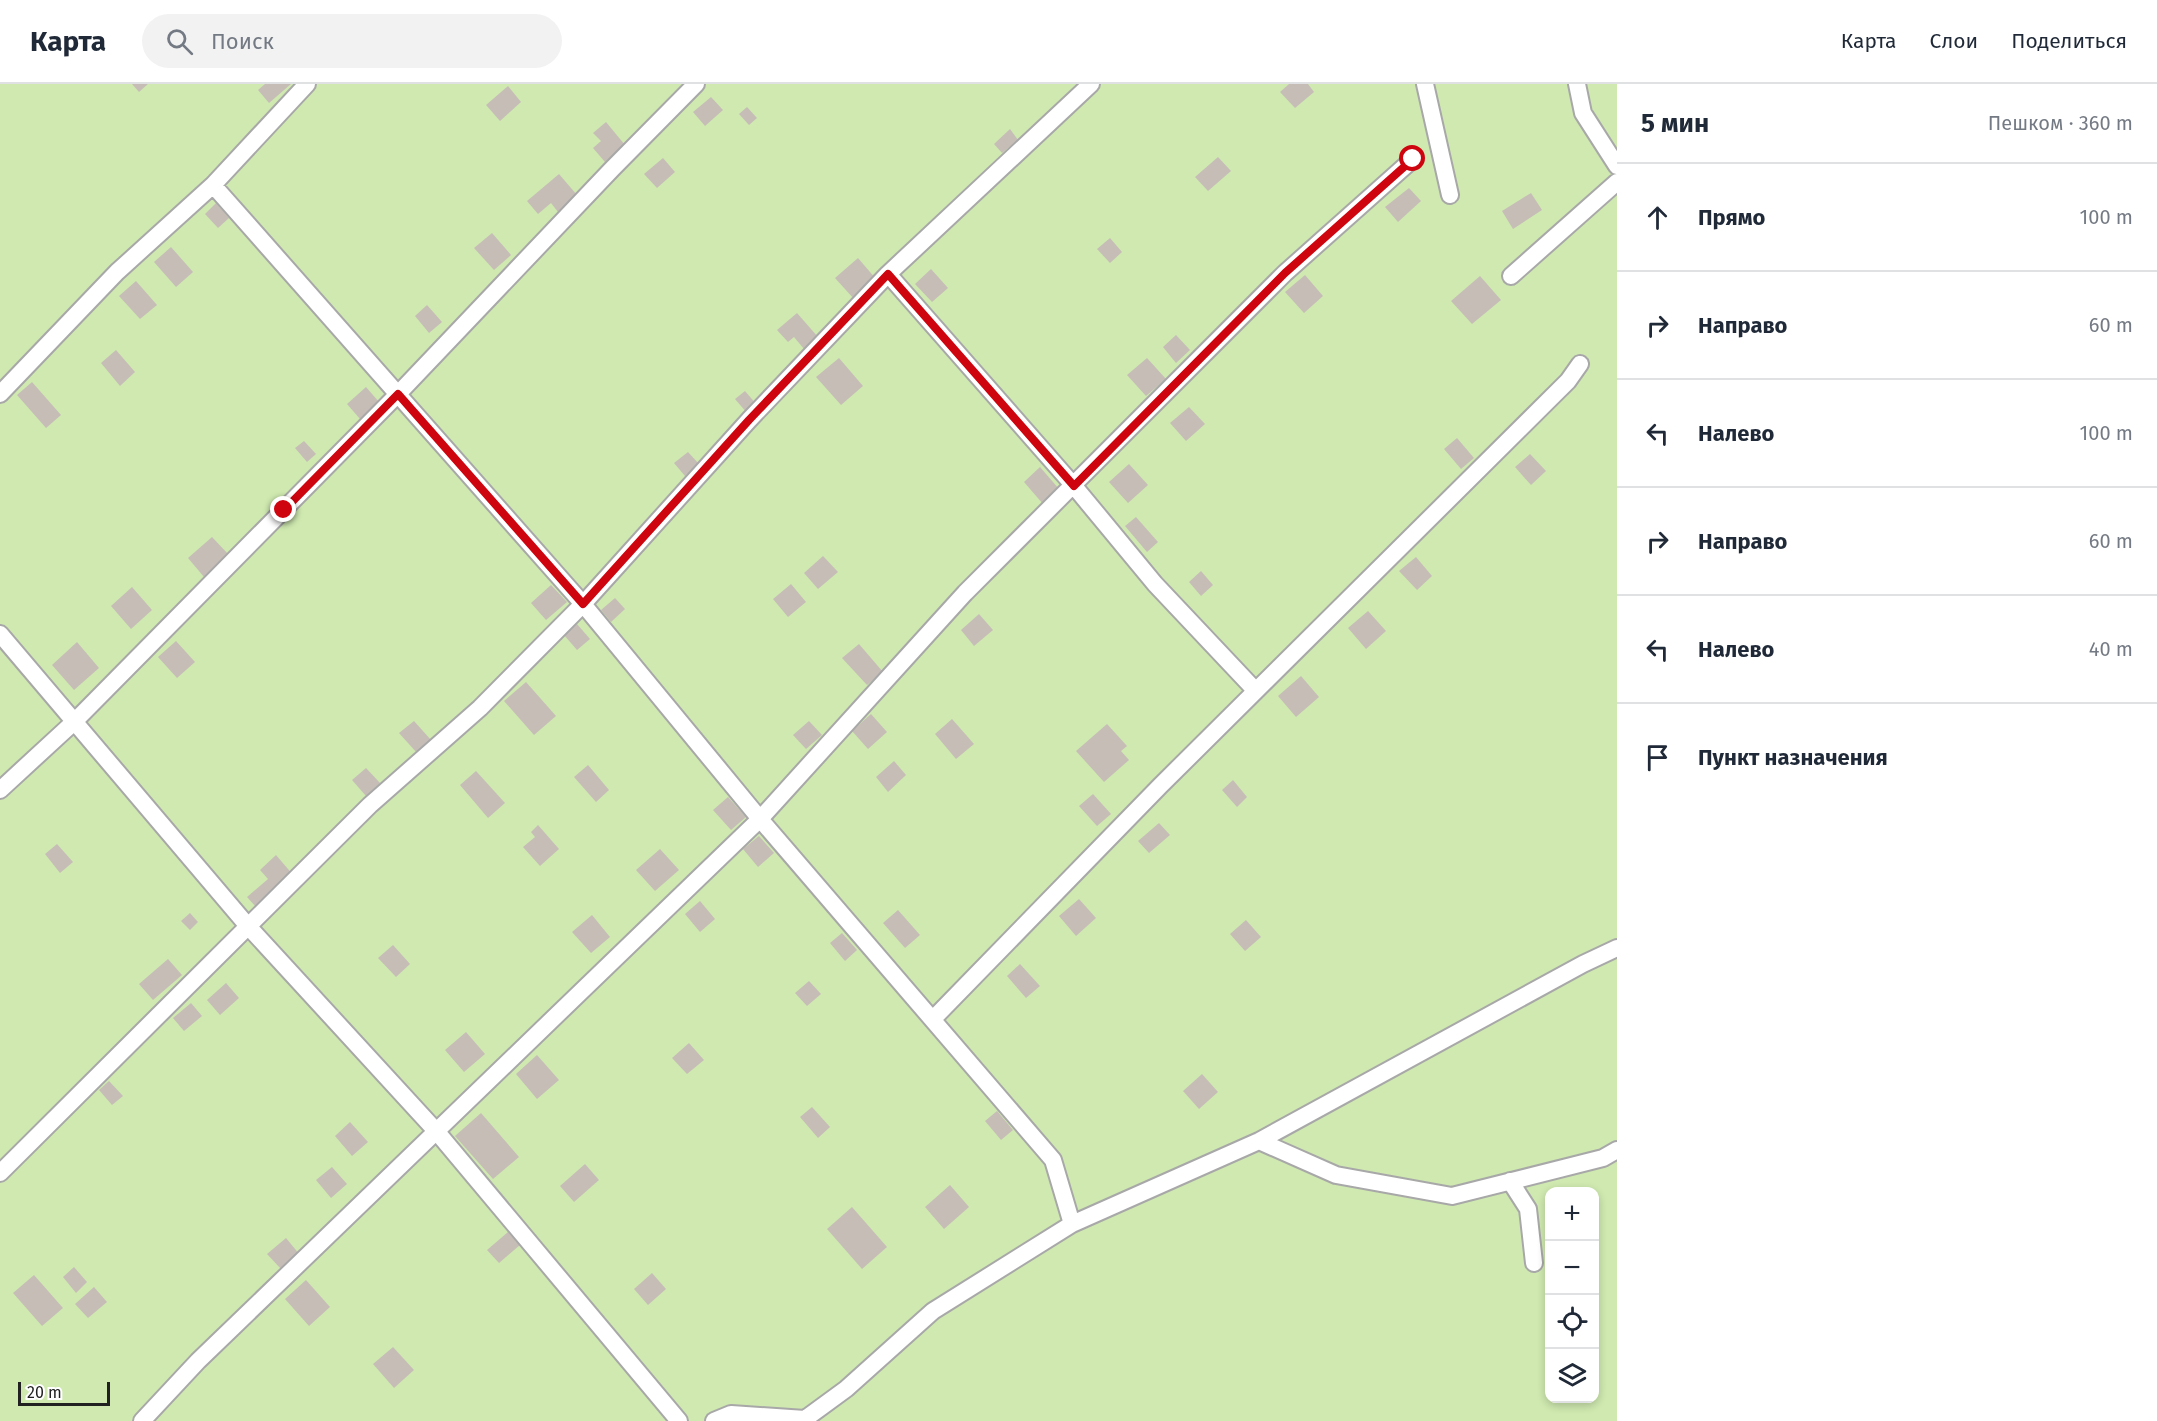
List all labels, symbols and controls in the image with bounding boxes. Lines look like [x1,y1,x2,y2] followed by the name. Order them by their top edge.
[142,14,562,68] search box
[30,25,106,58] text: Карта
[163,25,196,58] icon: search
[211,28,274,55] text: Поиск
[1841,28,1897,54] text: Карта
[1930,28,1978,54] text: Слои
[2011,28,2127,54] text: Поделиться
[1641,108,1709,139] text: 5 мин
[1988,111,2133,135] text: Пешком · 360 m
[1399,145,1425,171] route start
[1641,201,1674,234] icon: ahead
[1698,204,1765,231] text: Прямо
[2080,205,2133,229] text: 100 m
[1641,309,1674,342] icon: right
[1698,312,1787,339] text: Направо
[2089,313,2133,337] text: 60 m
[1641,417,1674,450] icon: left
[1698,420,1774,447] text: Налево
[2080,421,2133,445] text: 100 m
[270,496,296,522] route end
[1641,525,1674,558] icon: right
[1698,528,1787,555] text: Направо
[2089,529,2133,553] text: 60 m
[1641,633,1674,666] icon: left
[1698,636,1774,663] text: Налево
[2089,637,2133,661] text: 40 m
[1641,741,1674,774] icon: arrive
[1698,744,1888,771] text: Пункт назначения
[1545,1187,1599,1403] map controls
[1545,1187,1599,1241] button: +
[1545,1241,1599,1295] button: −
[1545,1295,1599,1349] button: locate
[1545,1349,1599,1403] button: layers
[18,1379,110,1406] scale bar
[27,1383,62,1402] text: 20 m

